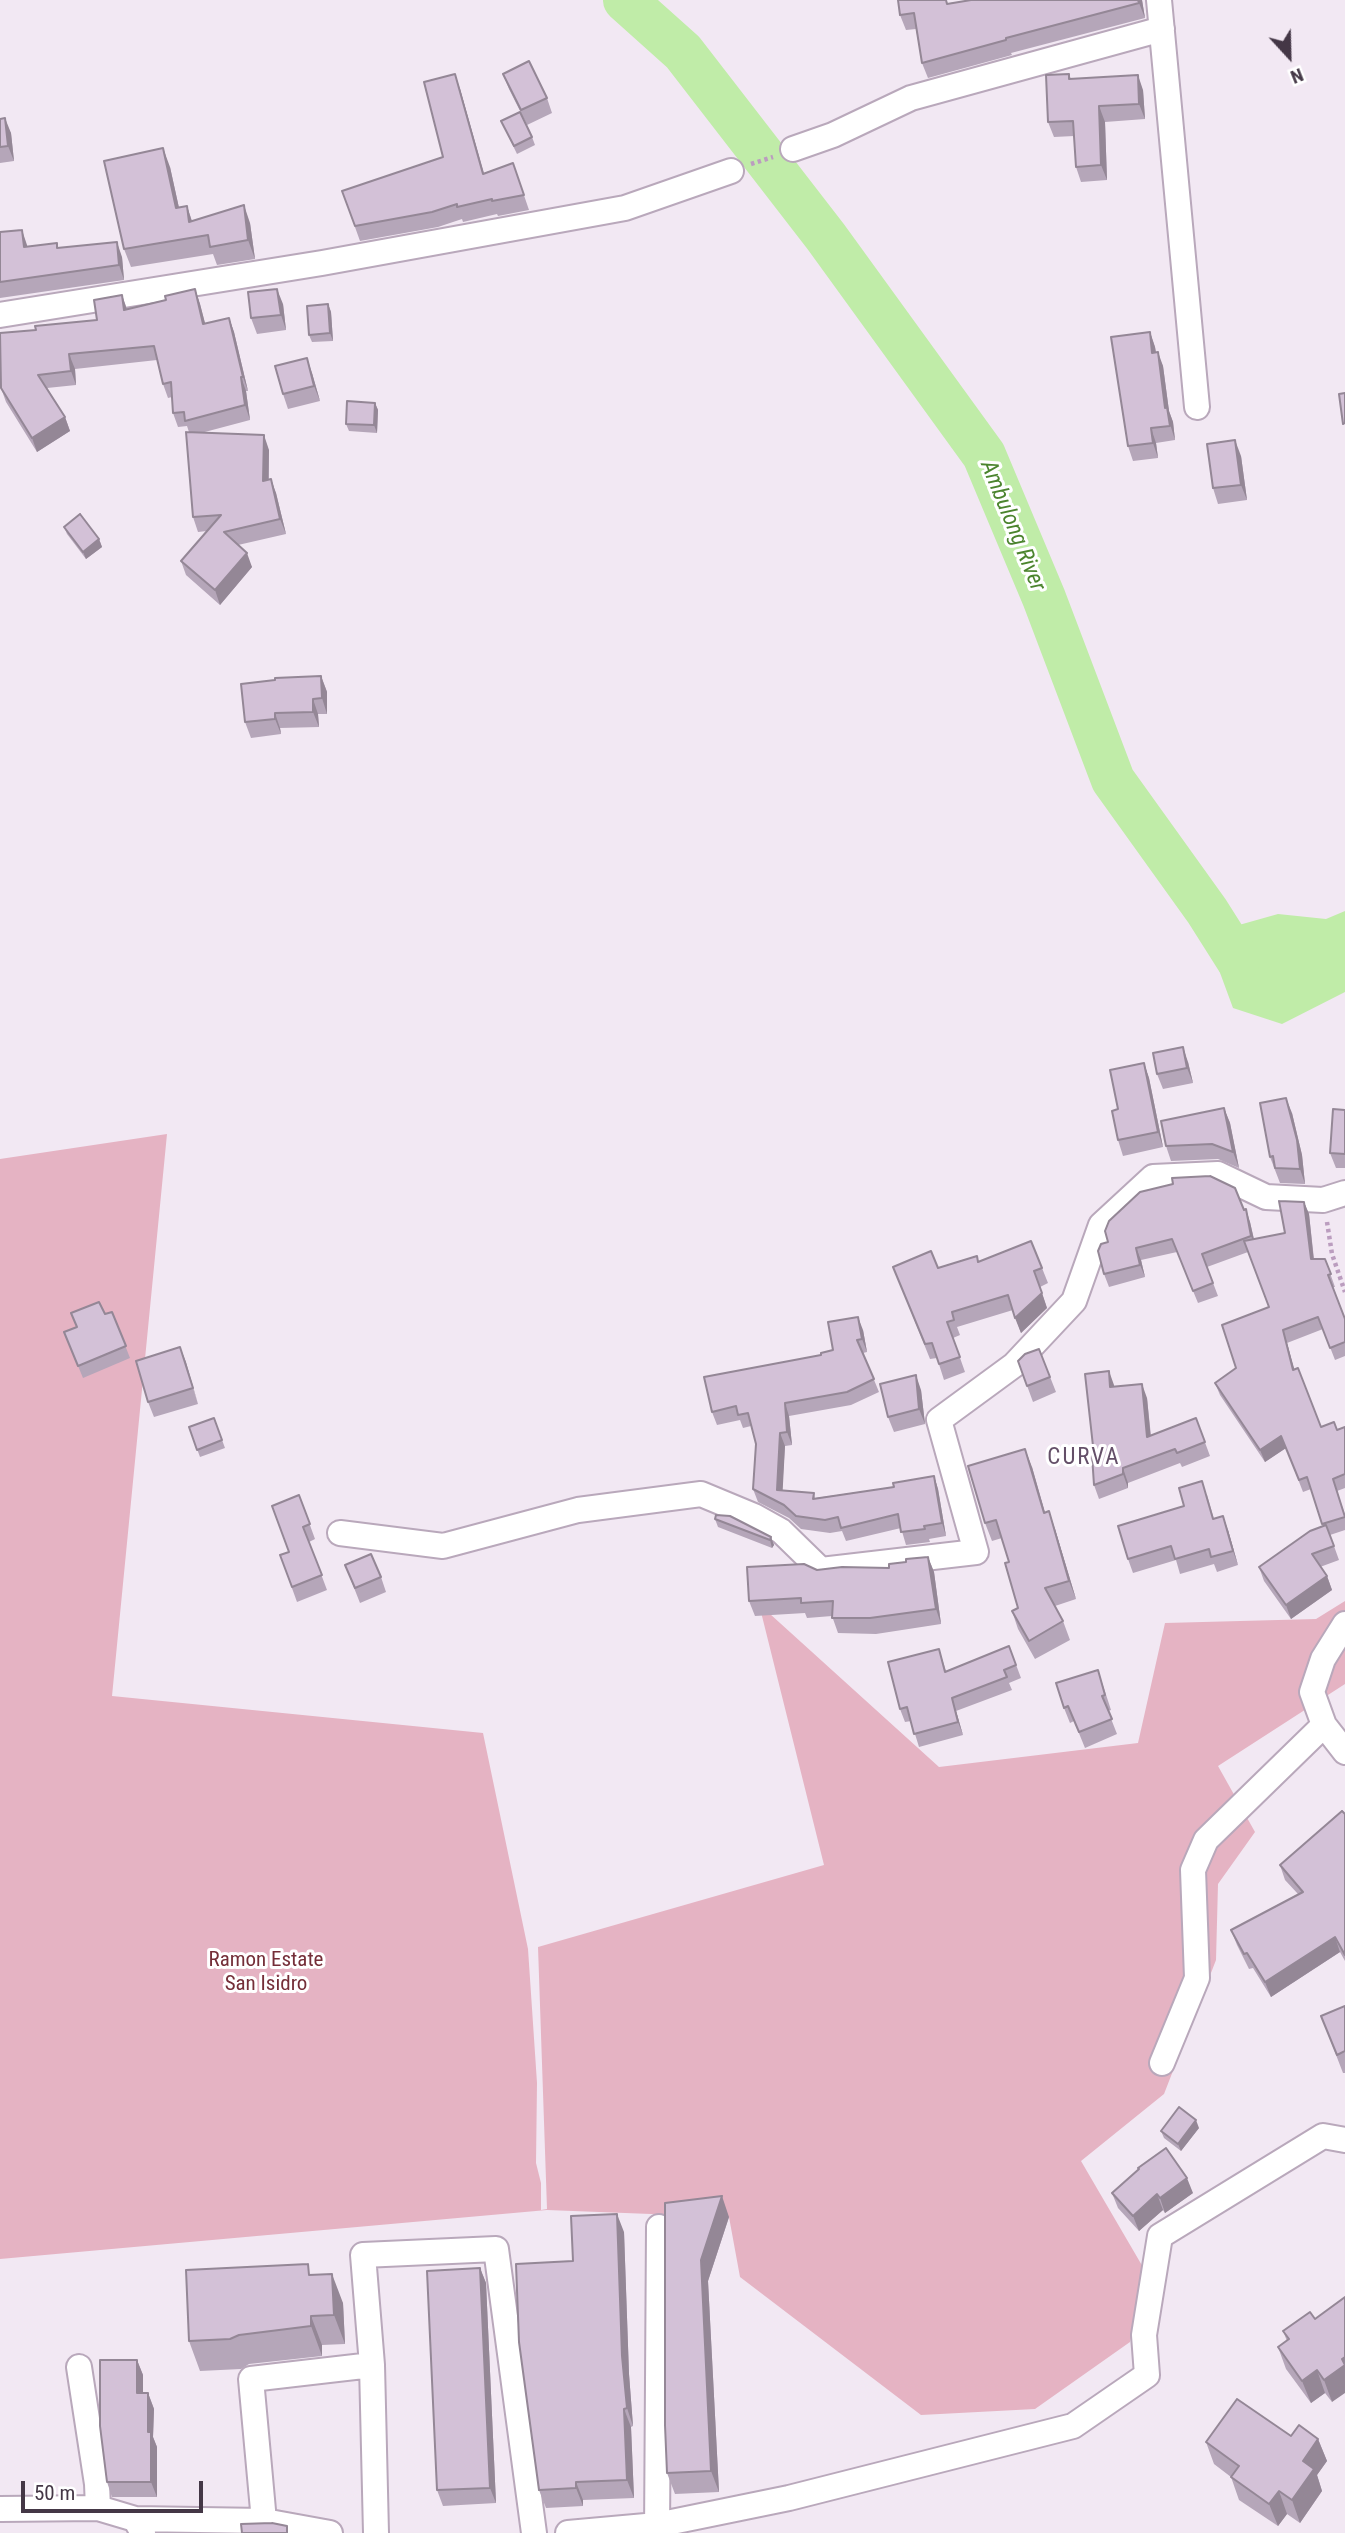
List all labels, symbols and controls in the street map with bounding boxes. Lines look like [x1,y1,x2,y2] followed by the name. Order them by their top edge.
[1254,21,1324,91] north arrow
[1287,63,1307,89] text: N
[973,457,1051,595] water label: Ambulong River
[1048,1444,1120,1472] district label: CURVA
[209,1948,323,1998] park label: Ramon Estate San Isidro
[24,2466,206,2510] scale bar
[34,2481,75,2505] text: 50 m

